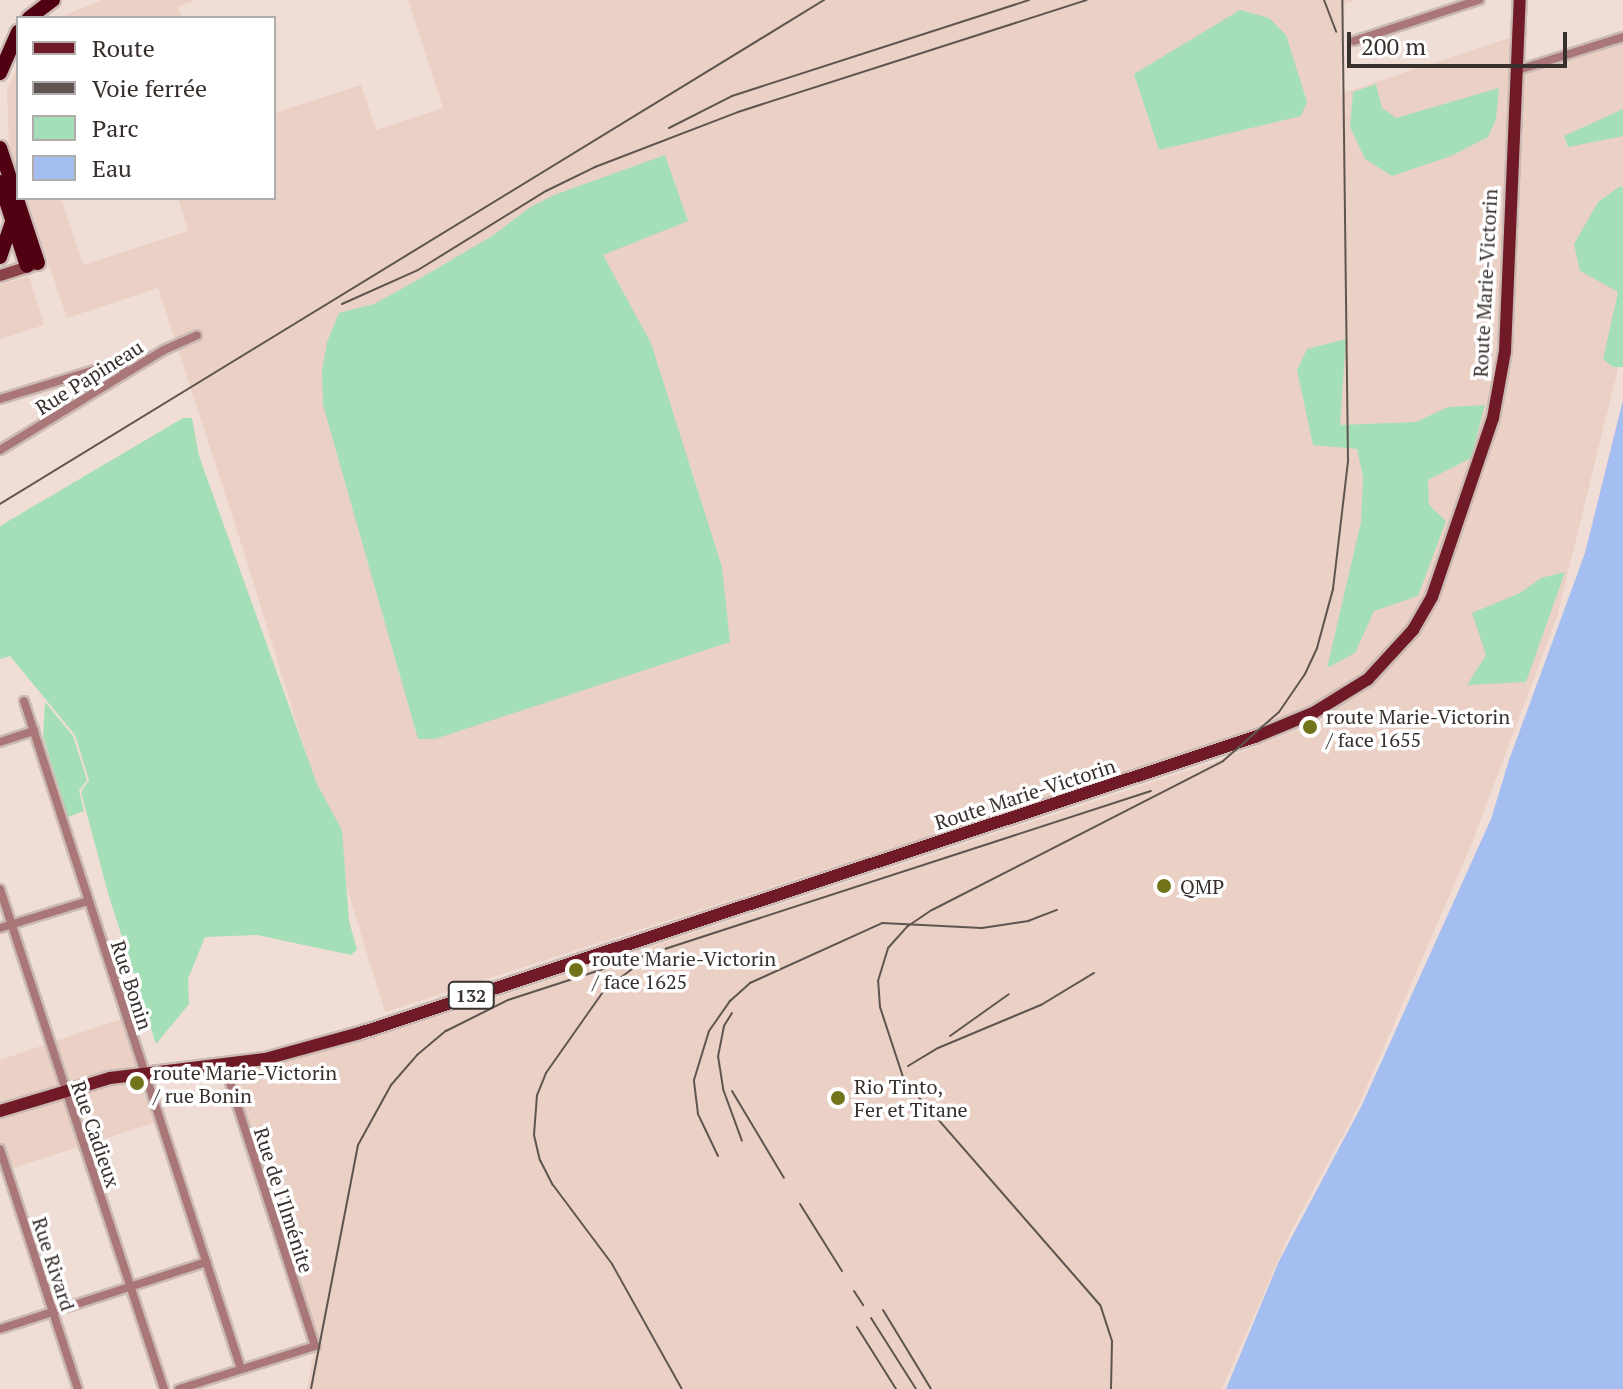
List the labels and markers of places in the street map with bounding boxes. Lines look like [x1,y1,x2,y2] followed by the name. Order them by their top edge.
[1326,704,1510,751] place label: route Marie-Victorin / face 1655
[1301,718,1319,736] marker: route Marie-Victorin / face 1655
[1180,874,1224,898] place label: QMP
[1155,877,1173,895] marker: QMP
[592,946,776,993] place label: route Marie-Victorin / face 1625
[567,961,585,979] marker: route Marie-Victorin / face 1625
[153,1060,337,1107] place label: route Marie-Victorin / rue Bonin
[128,1074,146,1092] marker: route Marie-Victorin / rue Bonin
[854,1074,968,1121] place label: Rio Tinto, Fer et Titane
[829,1089,847,1107] marker: Rio Tinto, Fer et Titane

